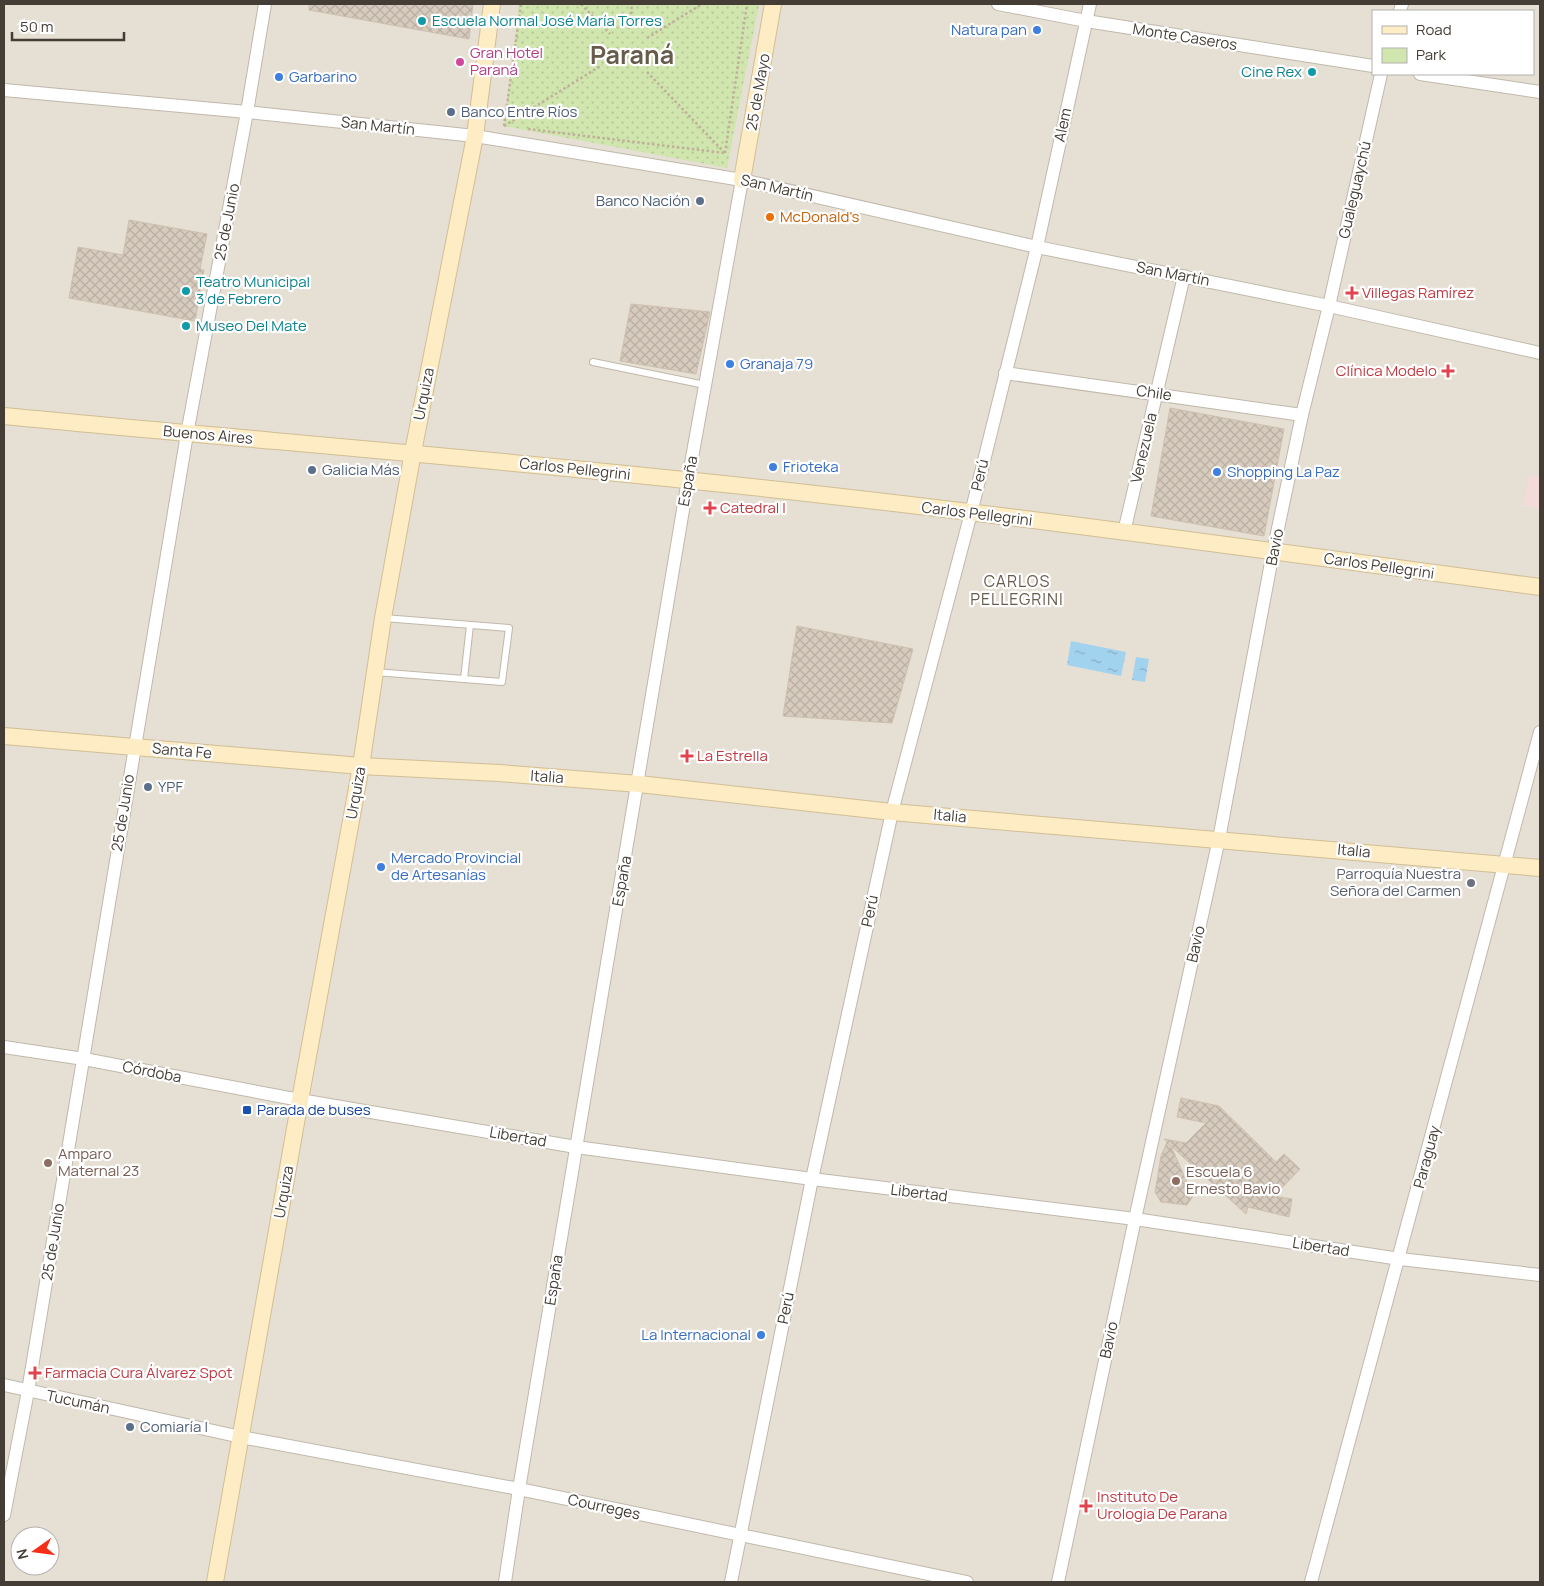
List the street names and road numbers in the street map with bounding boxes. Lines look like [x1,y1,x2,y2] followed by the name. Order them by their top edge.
[1131,18,1239,55] street label: Monte Caseros
[740,52,775,132] street label: 25 de Mayo
[1049,106,1076,144] street label: Alem
[340,111,416,140] street label: San Martín
[1333,139,1376,241] street label: Gualeguaychú
[739,169,816,206] street label: San Martín
[209,181,244,262] street label: 25 de Junio
[1135,256,1212,291] street label: San Martín
[408,366,439,422] street label: Urquiza
[1135,380,1173,405] street label: Chile
[1125,411,1162,485] street label: Venezuela
[162,420,254,449] street label: Buenos Aires
[519,452,632,485] street label: Carlos Pellegrini
[673,454,702,508] street label: España
[966,457,993,493] street label: Perú
[920,496,1034,531] street label: Carlos Pellegrini
[1261,527,1288,567] street label: Bavio
[1322,547,1436,584] street label: Carlos Pellegrini
[151,737,213,764] street label: Santa Fe
[341,765,370,821] street label: Urquiza
[530,765,564,788] street label: Italia
[106,773,139,853] street label: 25 de Junio
[933,804,967,827] street label: Italia
[1337,839,1371,862] street label: Italia
[607,854,636,908] street label: España
[856,893,883,929] street label: Perú
[1181,923,1210,964] street label: Bavio
[121,1055,183,1088] street label: Córdoba
[488,1121,548,1152] street label: Libertad
[1408,1123,1445,1191] street label: Paraguay
[269,1164,298,1220] street label: Urquiza
[889,1179,949,1206] street label: Libertad
[36,1202,69,1282] street label: 25 de Junio
[1291,1232,1351,1261] street label: Libertad
[539,1253,568,1307] street label: España
[772,1290,799,1326] street label: Perú
[1094,1319,1123,1360] street label: Bavio
[44,1385,112,1418] street label: Tucumán
[566,1489,642,1524] street label: Courreges

